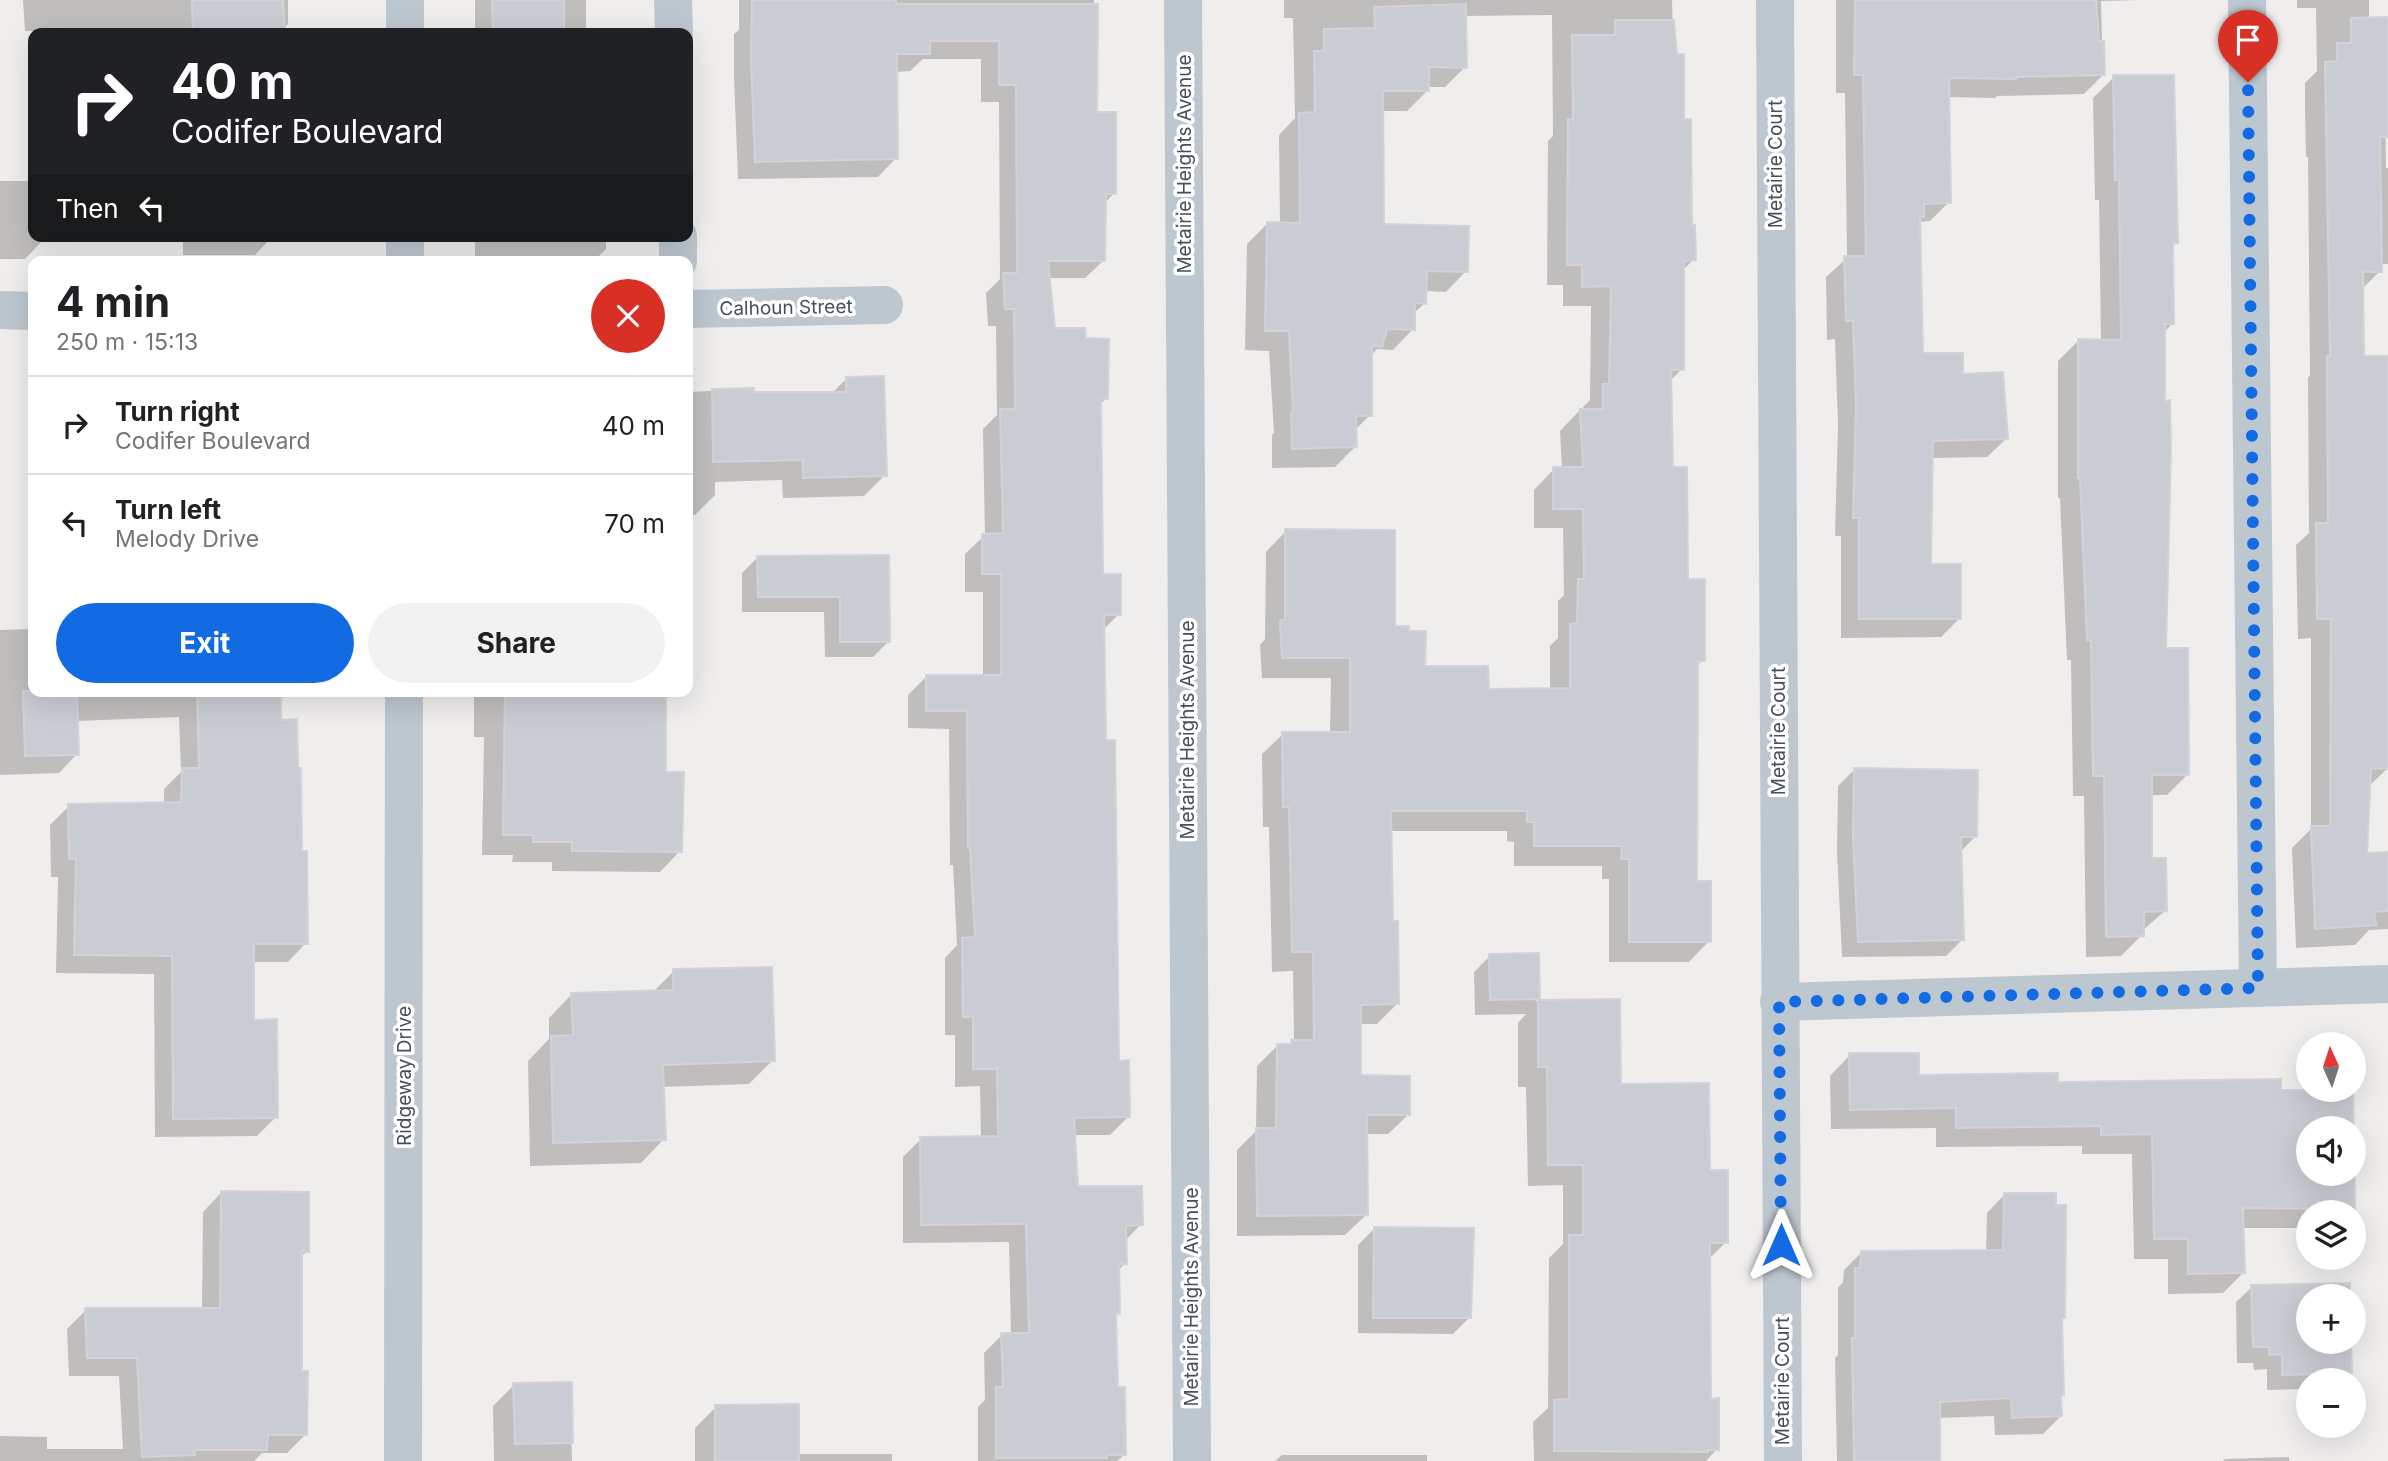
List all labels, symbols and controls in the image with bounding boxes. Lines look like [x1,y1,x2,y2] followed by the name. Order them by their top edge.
[2218,10,2278,82] pin
[2229,21,2267,59] icon: arrive
[171,52,294,111] text: 40 m
[1173,54,1196,274] street label: Metairie Heights Avenue
[56,56,147,147] icon: right
[1764,100,1787,228] street label: Metairie Court
[171,112,443,151] text: Codifer Boulevard
[133,189,171,227] icon: left
[56,193,119,224] text: Then
[56,276,170,327] text: 4 min
[591,279,665,353] button: close
[719,295,853,320] street label: Calhoun Street
[56,328,198,356] text: 250 m · 15:13
[115,396,240,427] text: Turn right
[56,406,94,444] icon: right
[602,410,665,441] text: 40 m
[115,427,311,455] text: Codifer Boulevard
[115,494,221,525] text: Turn left
[56,504,94,542] icon: left
[604,508,665,539] text: 70 m
[115,525,259,553] text: Melody Drive
[56,603,354,683] button: Exit
[368,603,665,683] button: Share
[1176,620,1199,840] street label: Metairie Heights Avenue
[1767,667,1790,795] street label: Metairie Court
[393,1006,416,1146] street label: Ridgeway Drive
[2296,1032,2366,1102] north arrow
[2296,1032,2366,1438] map controls
[2296,1116,2366,1186] button: sound
[1180,1187,1203,1407] street label: Metairie Heights Avenue
[2296,1200,2366,1270] button: layers
[1744,1208,1818,1282] position arrow
[2296,1284,2366,1354] button: +
[1771,1317,1794,1445] street label: Metairie Court
[2296,1368,2366,1438] button: −

